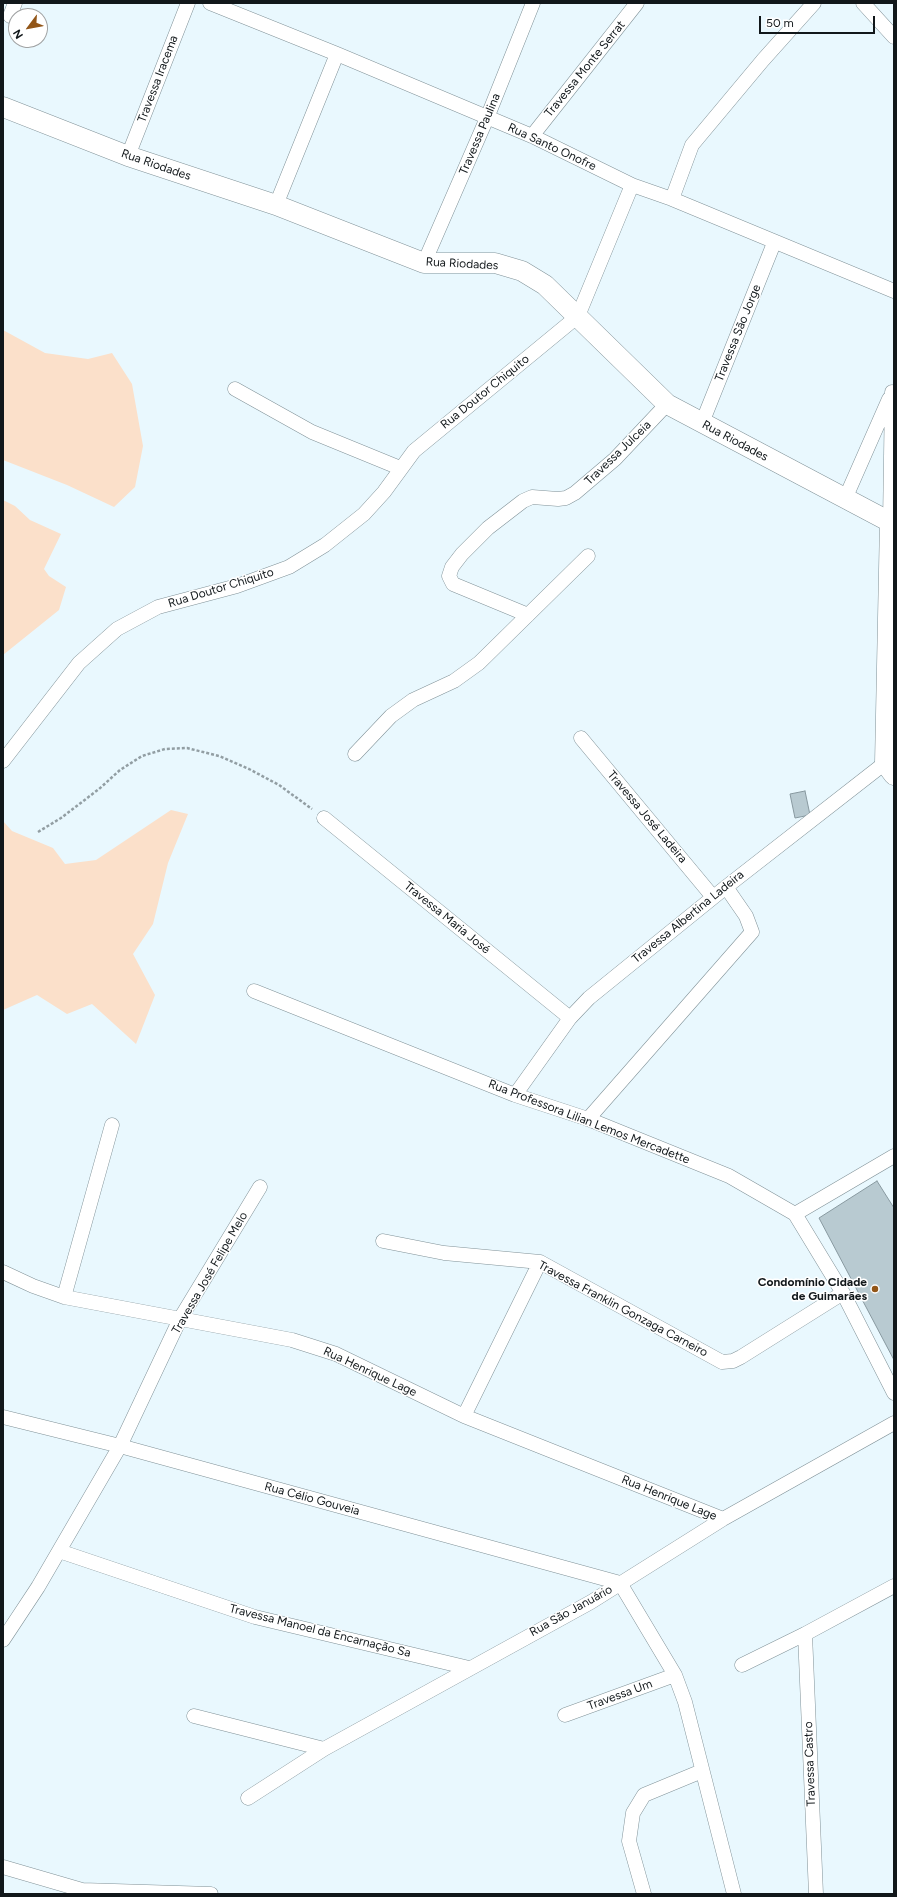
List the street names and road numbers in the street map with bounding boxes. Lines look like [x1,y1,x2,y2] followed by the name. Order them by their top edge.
[542,18,628,120] street label: Travessa Monte Serrat
[135,34,181,124] street label: Travessa Iracema
[456,91,504,177] street label: Travessa Paulina
[505,120,599,174] street label: Rua Santo Onofre
[119,146,193,184] street label: Rua Riodades
[425,255,499,273] street label: Rua Riodades
[712,282,764,384] street label: Travessa São Jorge
[438,352,532,432] street label: Rua Doutor Chiquito
[582,418,654,488] street label: Travessa Julceia
[699,418,771,464] street label: Rua Riodades
[166,565,276,611] street label: Rua Doutor Chiquito
[604,768,690,866] street label: Travessa José Ladeira
[629,868,747,966] street label: Travessa Albertina Ladeira
[401,879,493,957] street label: Travessa Maria José
[486,1077,692,1167] street label: Rua Professora Lilian Lemos Mercadette
[169,1209,251,1337] street label: Travessa José Felipe Melo
[536,1258,710,1360] street label: Travessa Franklin Gonzaga Carneiro
[321,1344,419,1400] street label: Rua Henrique Lage
[619,1472,719,1524] street label: Rua Henrique Lage
[263,1479,361,1519] street label: Rua Célio Gouveia
[527,1582,615,1640] street label: Rua São Januário
[228,1601,412,1661] street label: Travessa Manoel da Encarnação Sa
[586,1677,654,1713] street label: Travessa Um
[801,1721,819,1807] street label: Travessa Castro

